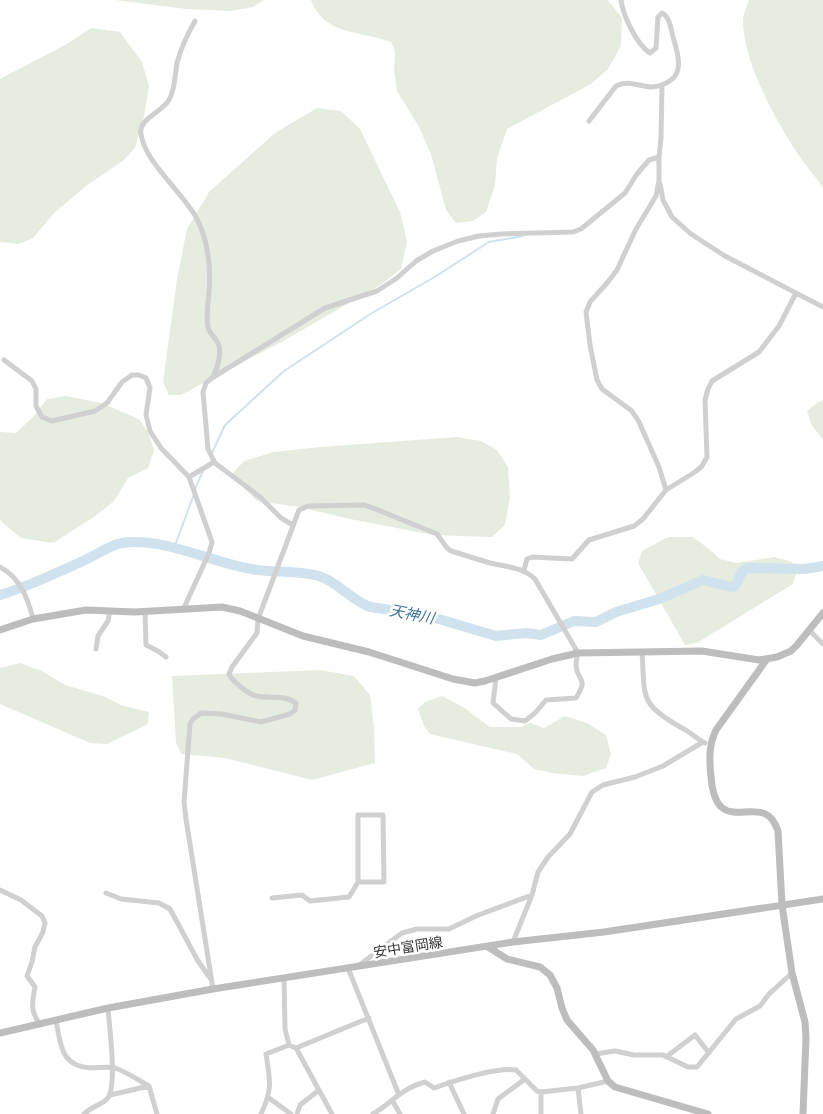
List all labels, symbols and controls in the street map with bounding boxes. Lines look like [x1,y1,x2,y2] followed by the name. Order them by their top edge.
[388,601,438,627] water label: 天神川
[372,934,444,960] street label: 安中富岡線

